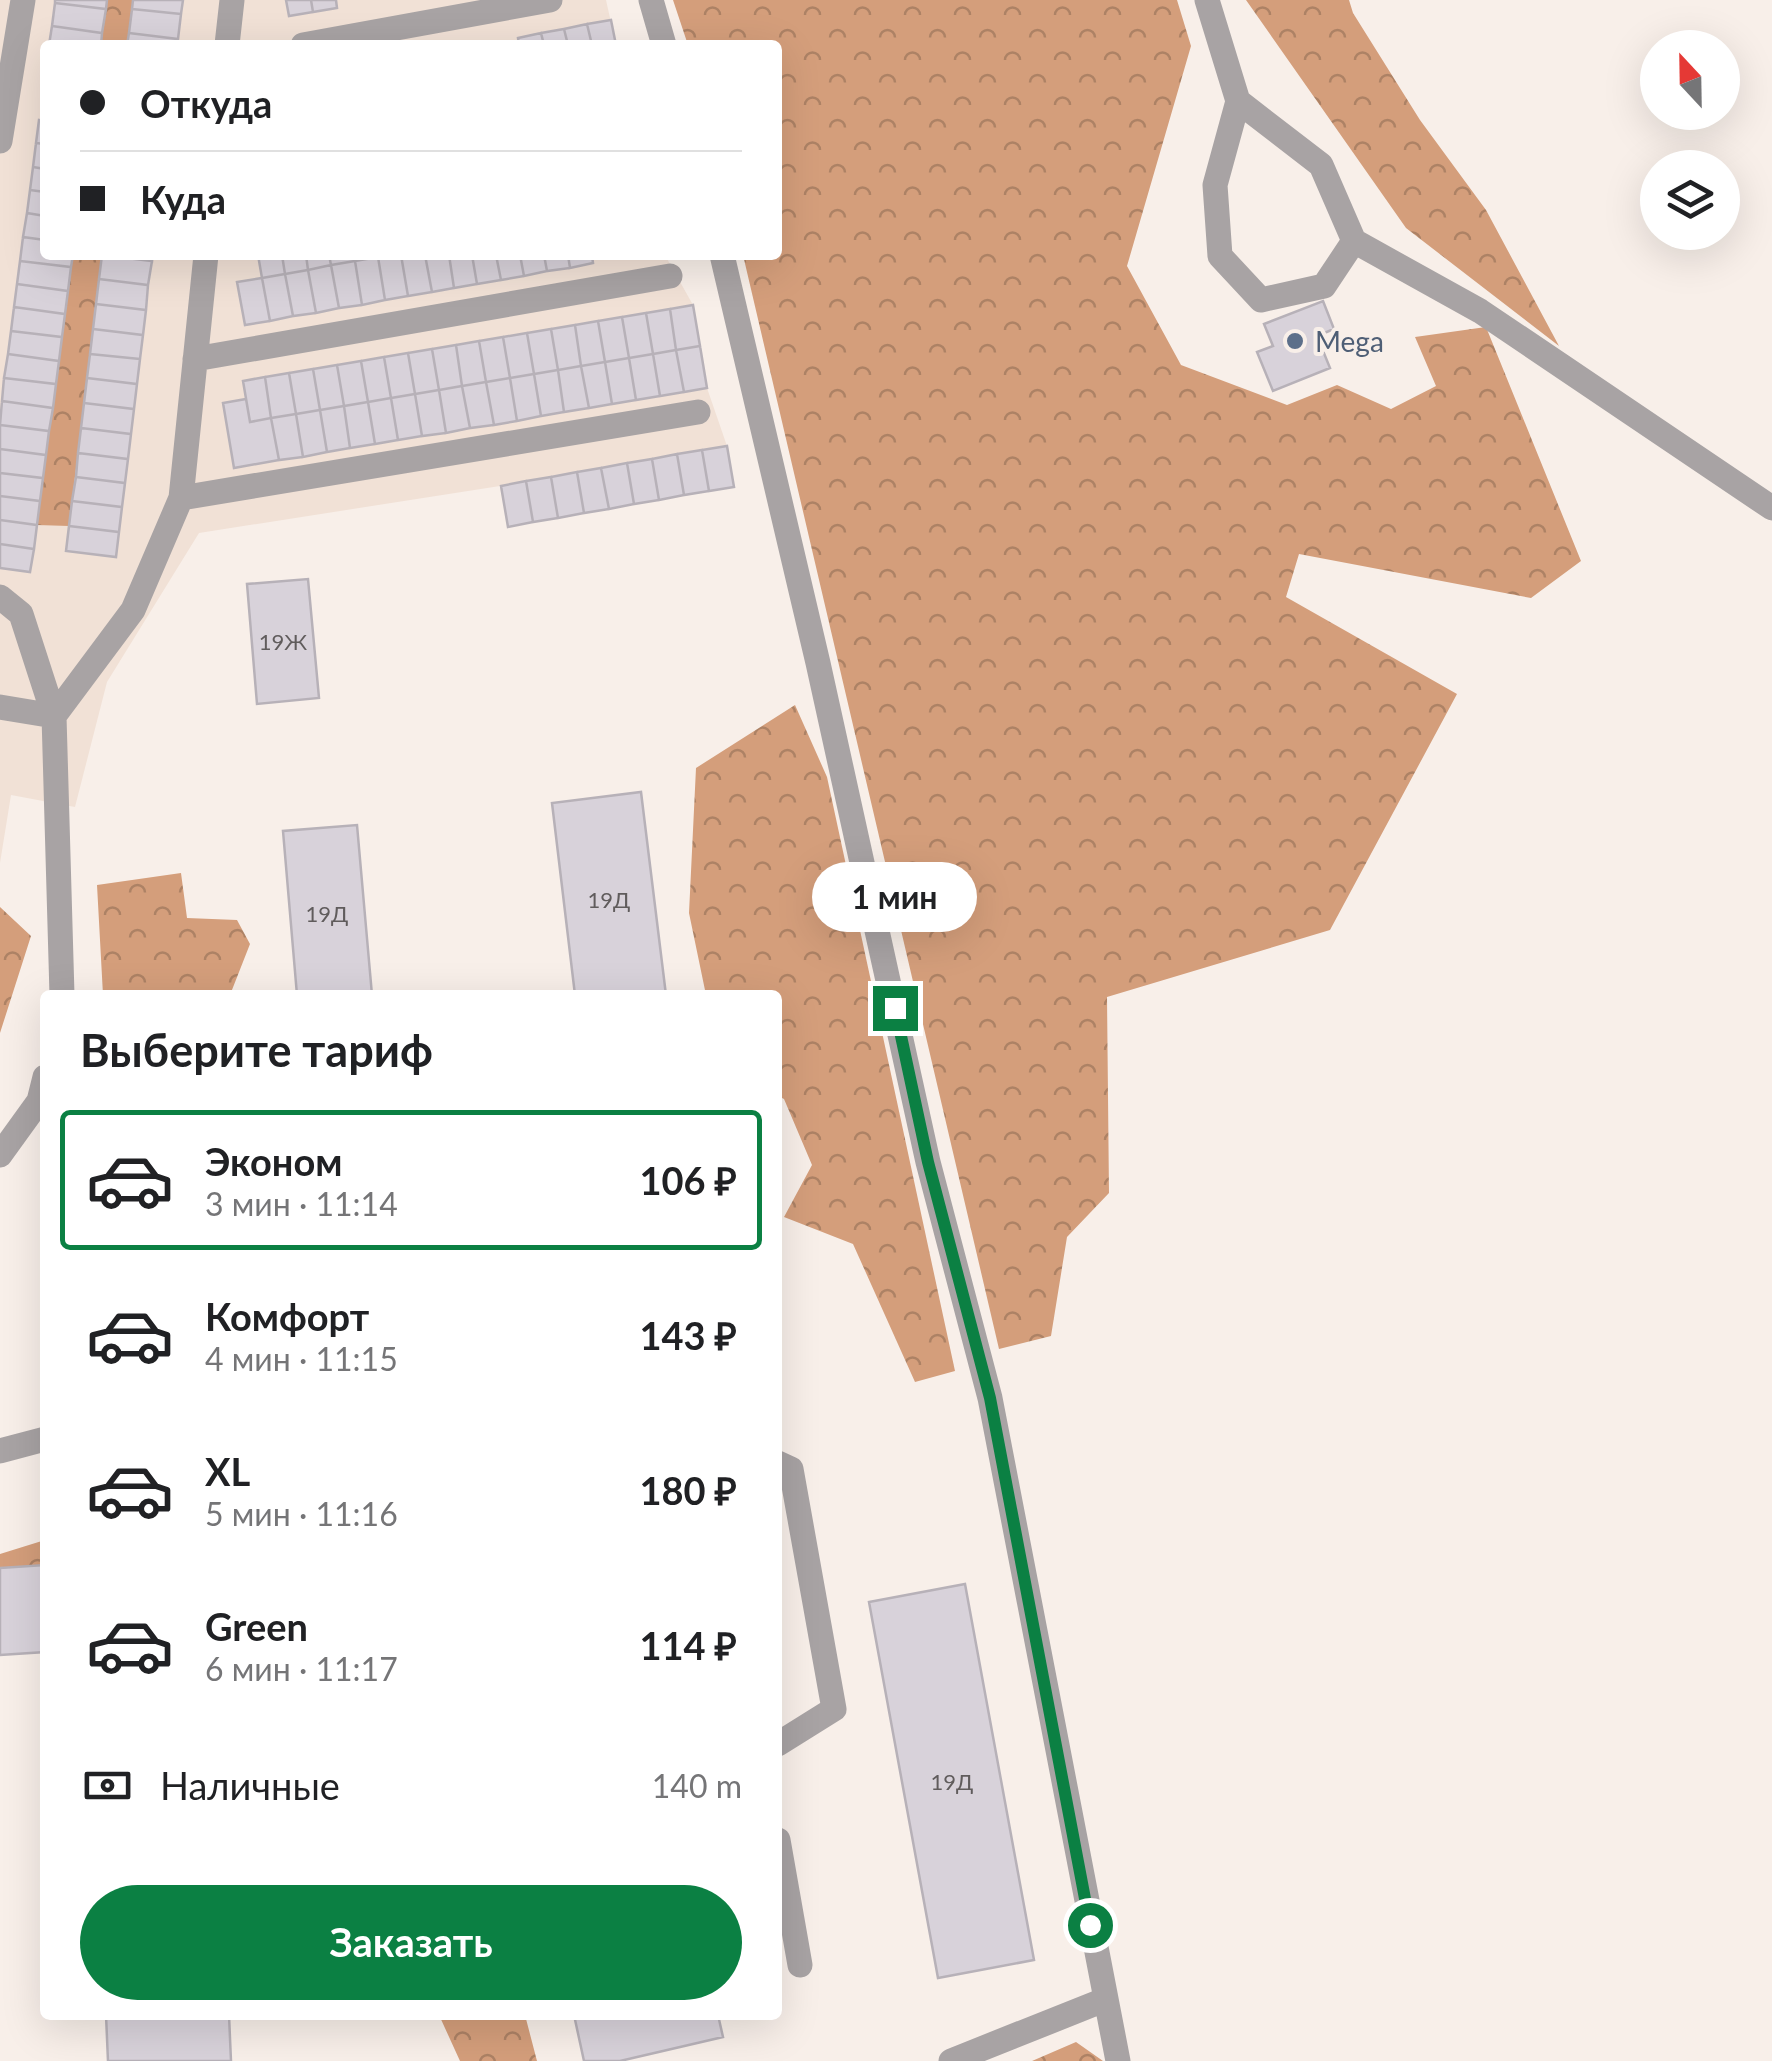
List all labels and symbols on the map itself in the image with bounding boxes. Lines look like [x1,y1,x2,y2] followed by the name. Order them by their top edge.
[1640,30,1740,130] north arrow
[1315,324,1384,358] place label: Mega
[1284,330,1306,352] marker: Mega
[259,628,307,655] house number: 19Ж
[812,863,978,933] callout: 1 мин
[588,886,630,913] house number: 19Д
[306,900,348,927] house number: 19Д
[873,986,918,1031] route end
[931,1768,973,1795] house number: 19Д
[1068,1903,1113,1948] route start

